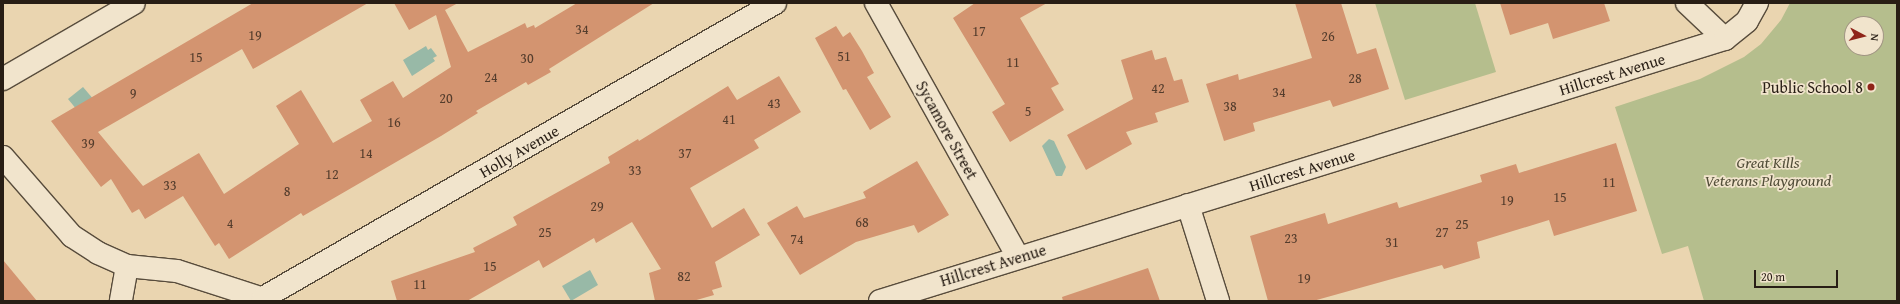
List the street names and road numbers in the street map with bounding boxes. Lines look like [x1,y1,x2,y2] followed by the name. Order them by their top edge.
[1557,49,1667,99] street label: Hillcrest Avenue
[912,77,982,183] street label: Sycamore Street
[476,121,562,181] street label: Holly Avenue
[1247,145,1357,195] street label: Hillcrest Avenue
[938,240,1048,290] street label: Hillcrest Avenue

